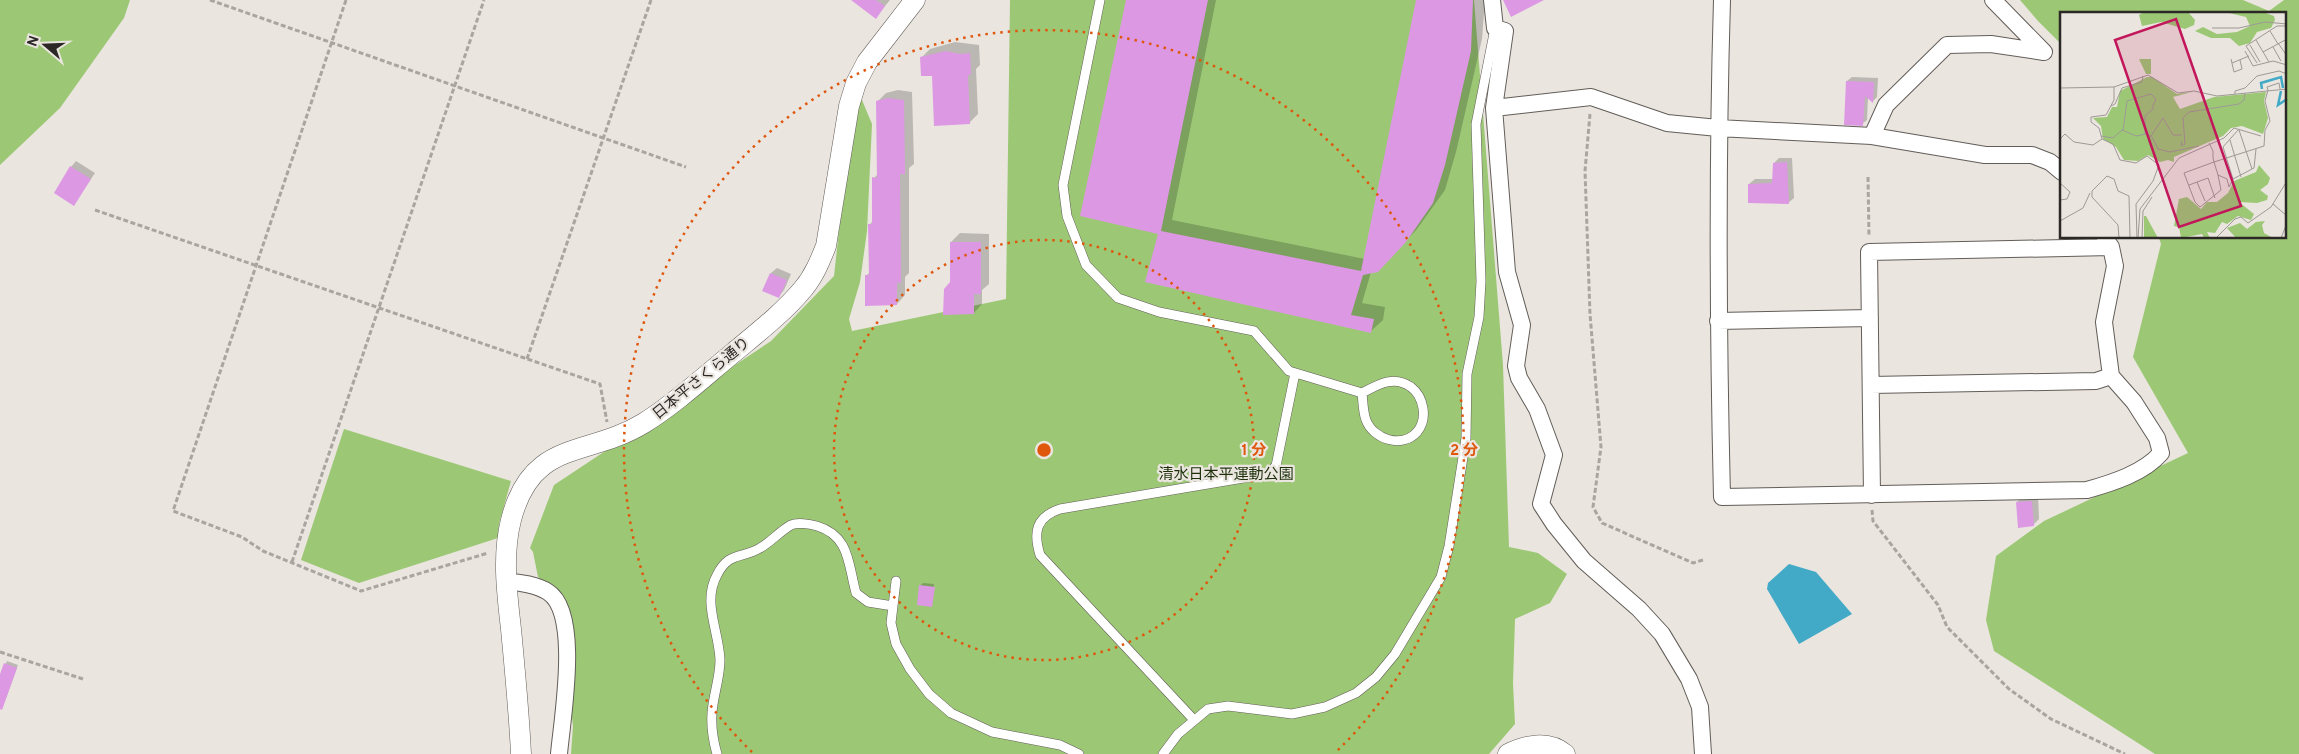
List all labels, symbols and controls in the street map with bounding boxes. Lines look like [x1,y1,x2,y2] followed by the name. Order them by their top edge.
[2060,12,2286,239] inset map
[20,20,70,70] north arrow
[24,34,44,49] text: N
[649,334,755,424] street label: 日本平さくら通り
[1035,441,1053,459] centre of rings
[1242,442,1266,461] text: 1 分
[1450,442,1478,461] text: 2 分
[1158,466,1294,485] park label: 清水日本平運動公園

